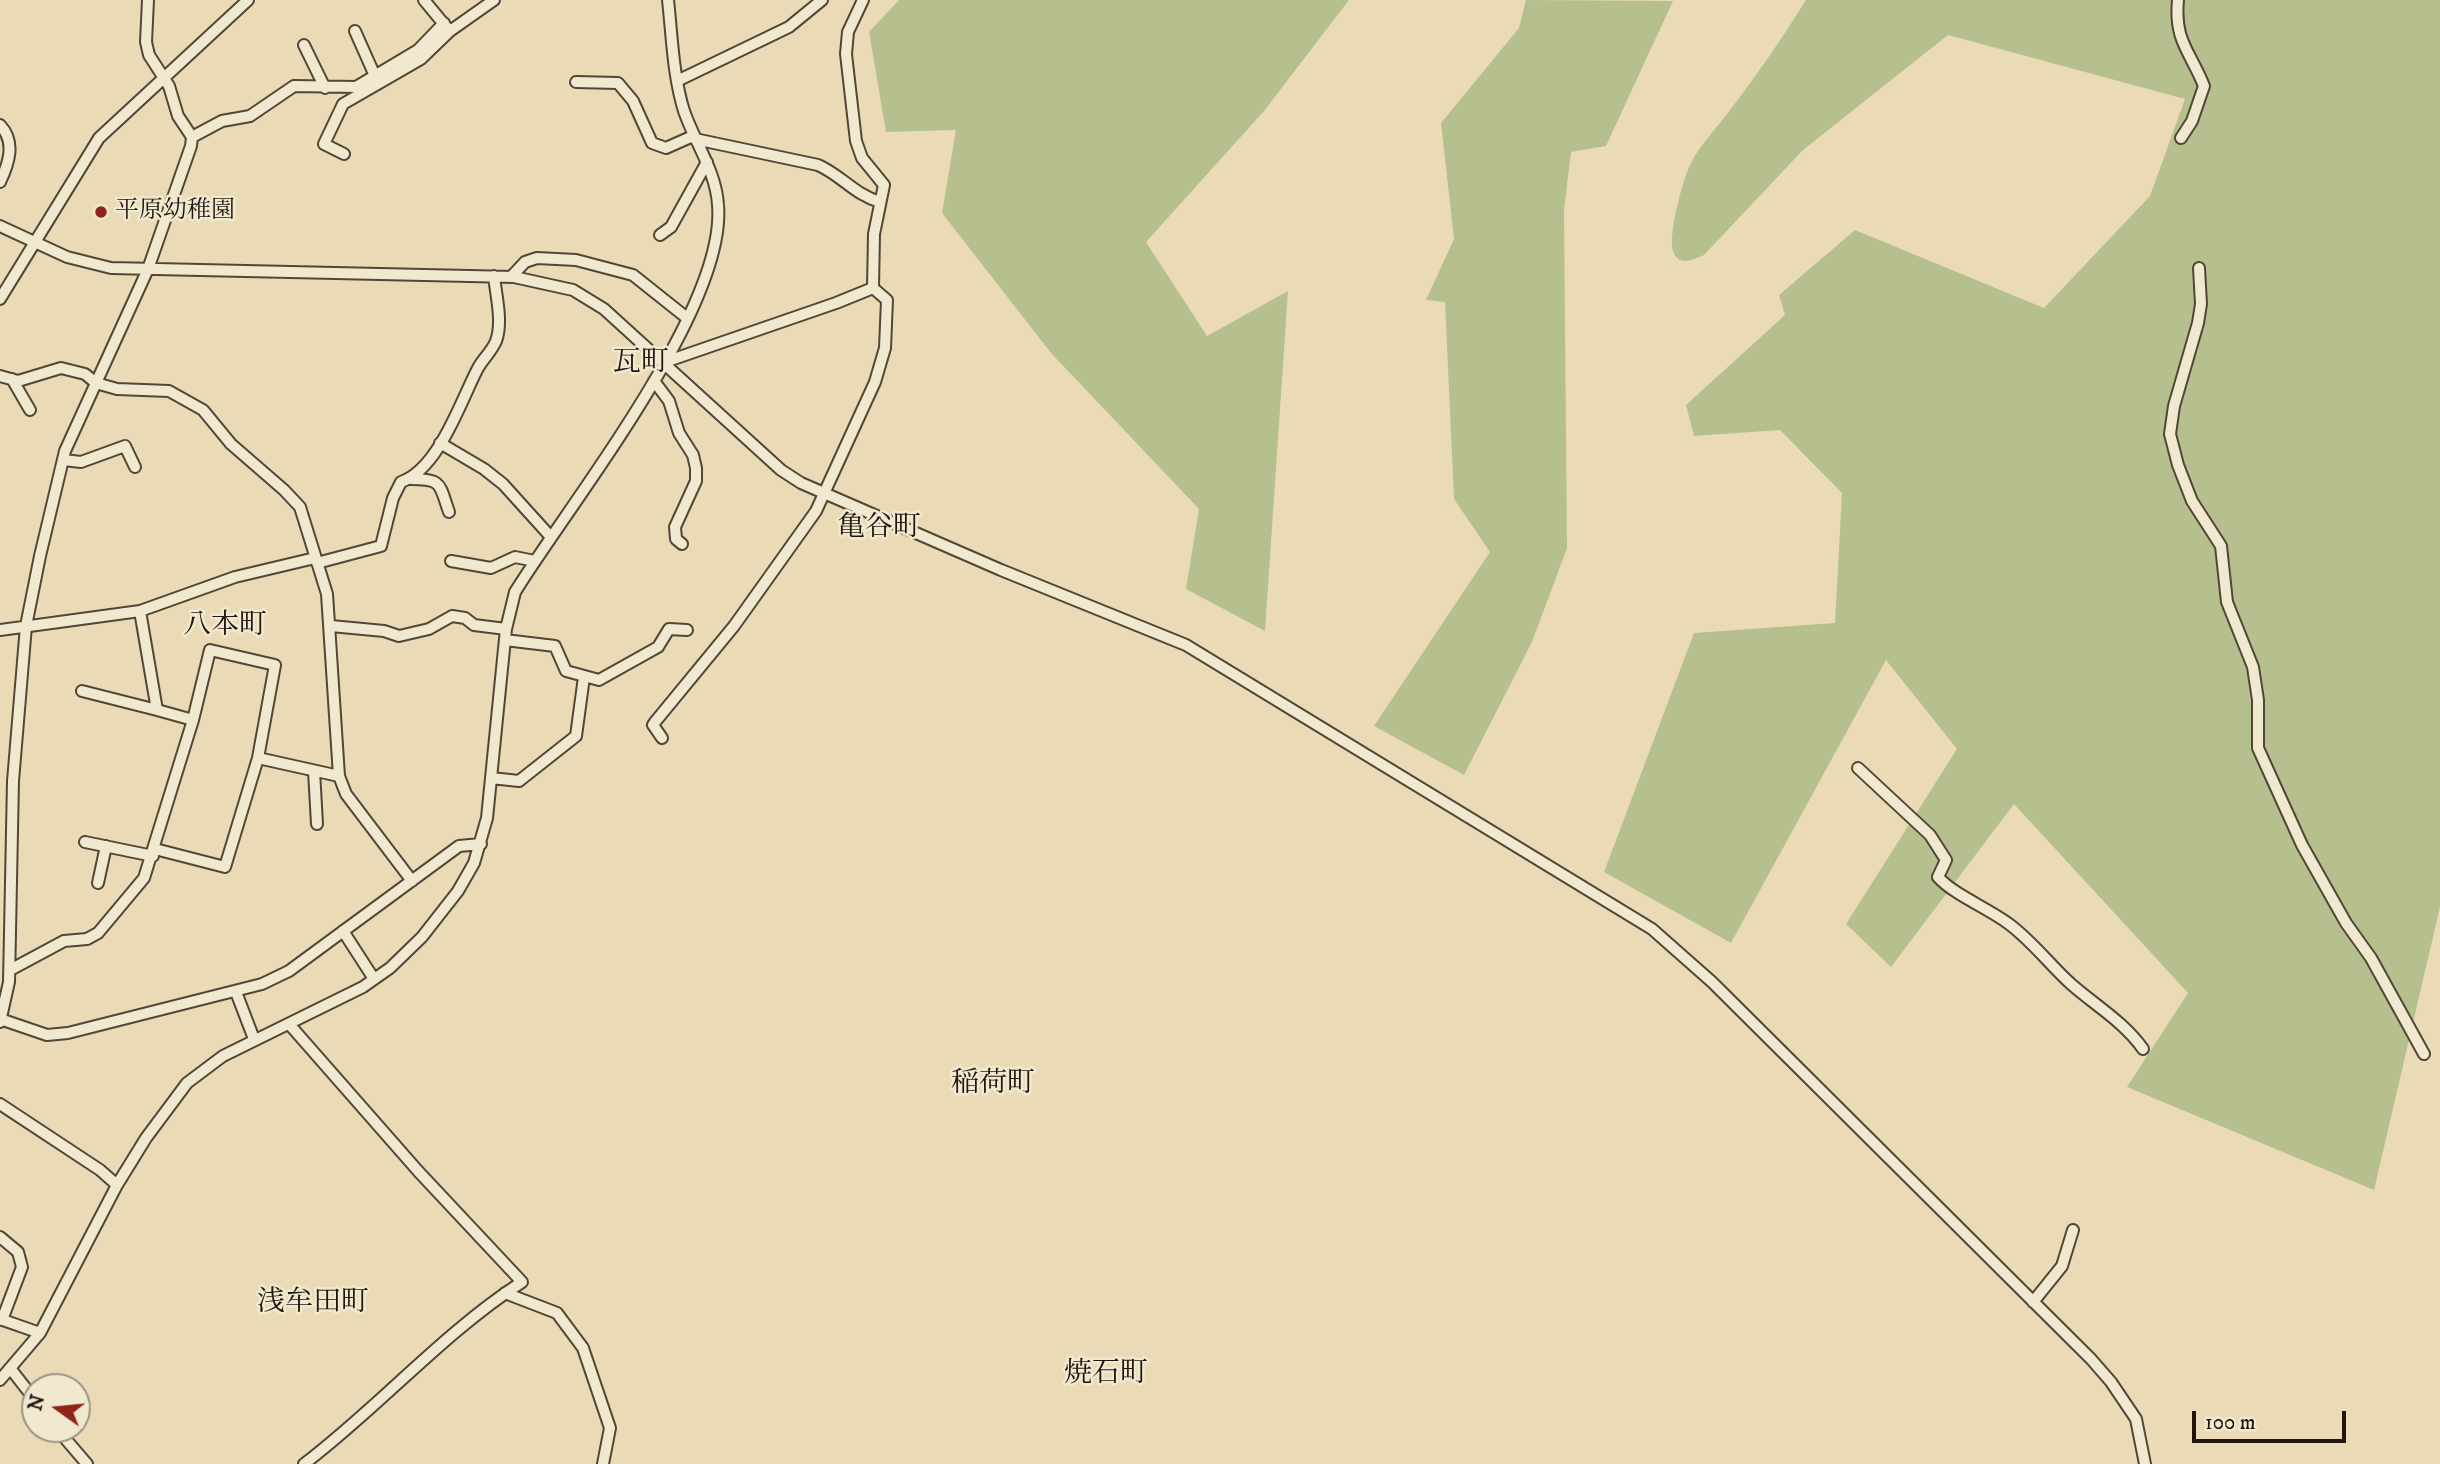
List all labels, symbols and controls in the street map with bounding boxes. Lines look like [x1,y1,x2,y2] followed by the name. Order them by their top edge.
[115,198,235,226] place label: 平原幼稚園
[93,204,109,220] marker: 平原幼稚園
[613,347,669,381] district label: 瓦町
[837,512,921,546] district label: 亀谷町
[183,610,267,644] district label: 八本町
[951,1068,1035,1102] district label: 稲荷町
[257,1287,369,1321] district label: 浅牟田町
[1064,1358,1148,1392] district label: 焼石町
[21,1373,91,1443] north arrow
[24,1392,50,1413] text: N
[2195,1398,2349,1442] scale bar
[2205,1410,2256,1436] text: 100 m

